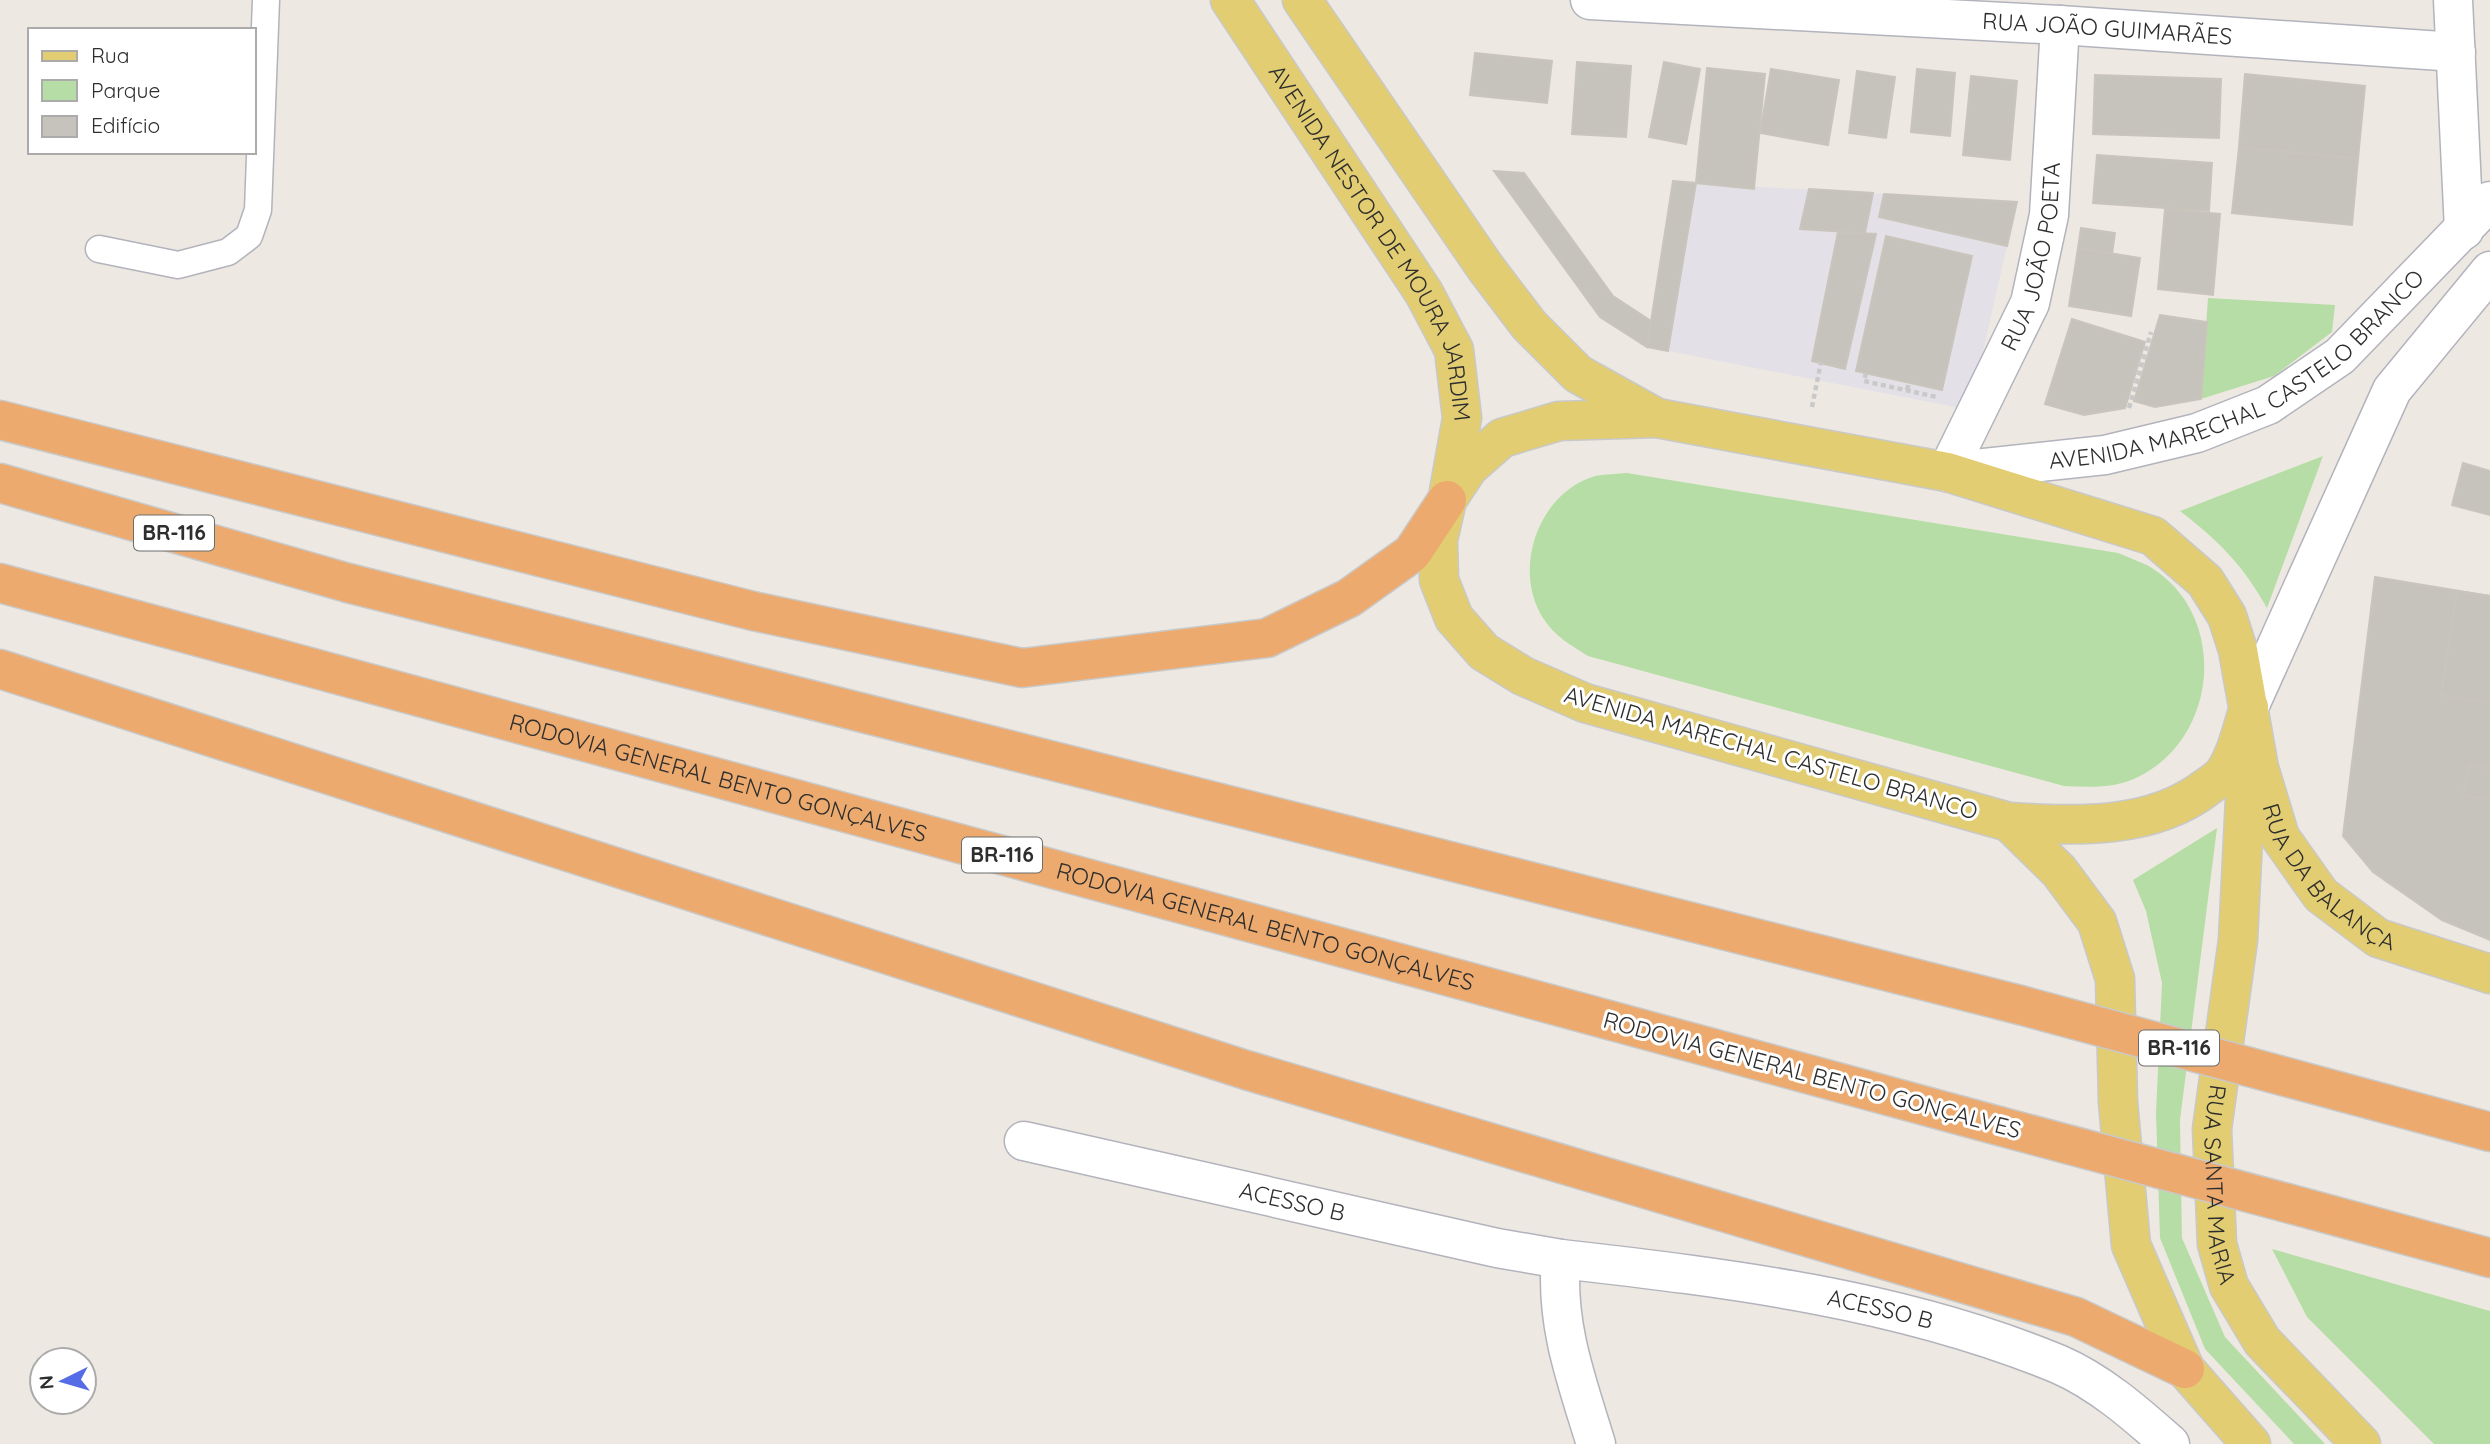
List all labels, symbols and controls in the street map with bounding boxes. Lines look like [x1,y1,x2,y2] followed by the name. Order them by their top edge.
[1981,6,2233,51] street label: RUA JOÃO GUIMARÃES
[28,28,256,154] legend
[91,42,130,68] text: Rua
[1263,59,1477,423] street label: AVENIDA NESTOR DE MOURA JARDIM
[91,77,160,103] text: Parque
[91,112,160,138] text: Edifício
[1994,161,2066,355] street label: RUA JOÃO POETA
[2047,263,2430,475] street label: AVENIDA MARECHAL CASTELO BRANCO
[134,516,214,550] road number: BR-116
[1561,679,1981,826] street label: AVENIDA MARECHAL CASTELO BRANCO
[506,707,930,848] street label: RODOVIA GENERAL BENTO GONÇALVES
[2257,800,2399,957] street label: RUA DA BALANÇA
[962,838,1042,872] road number: BR-116
[1053,856,1477,997] street label: RODOVIA GENERAL BENTO GONÇALVES
[1600,1005,2024,1144] street label: RODOVIA GENERAL BENTO GONÇALVES
[2139,1030,2219,1066] road number: BR-116
[2198,1083,2243,1288] street label: RUA SANTA MARIA
[1237,1175,1348,1227] street label: ACESSO B
[1825,1282,1937,1335] street label: ACESSO B
[28,1346,98,1416] north arrow
[34,1374,59,1390] text: N

